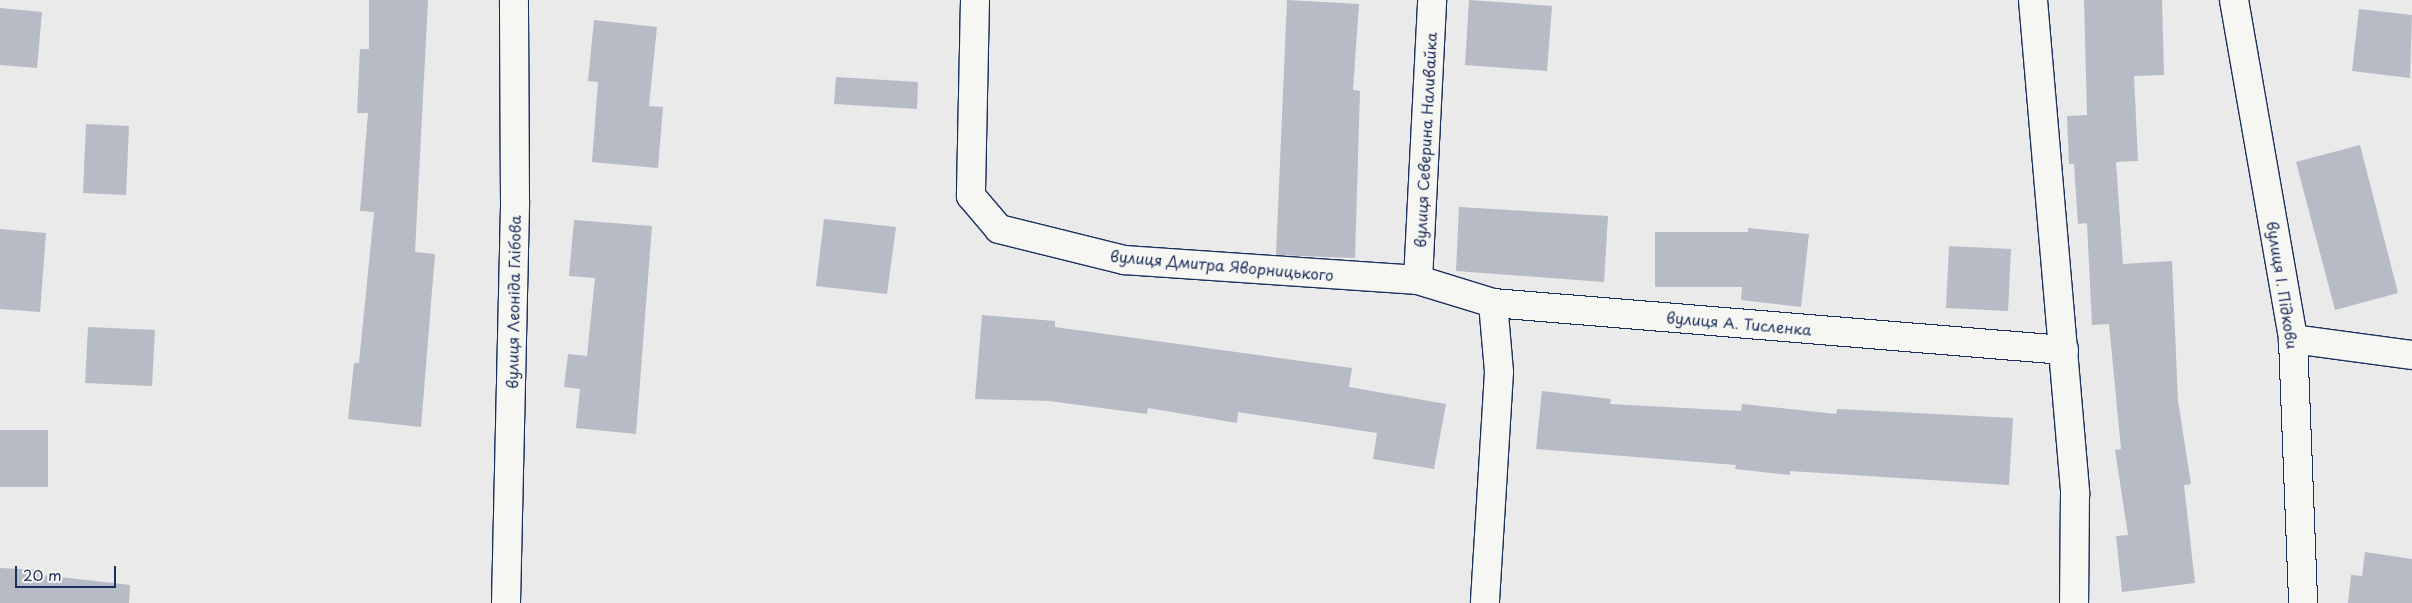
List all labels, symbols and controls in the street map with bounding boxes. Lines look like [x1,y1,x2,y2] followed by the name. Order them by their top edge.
[1410,31,1440,249] street label: вулиця Северина Наливайка
[502,215,524,389] street label: вулиця Леоніда Глібова
[2264,220,2302,350] street label: вулиця І. Підкови
[1109,246,1335,284] street label: вулиця Дмитра Яворницького
[1665,308,1813,338] street label: вулиця А. Тисленка
[18,556,119,588] scale bar
[23,563,62,586] text: 20 m

